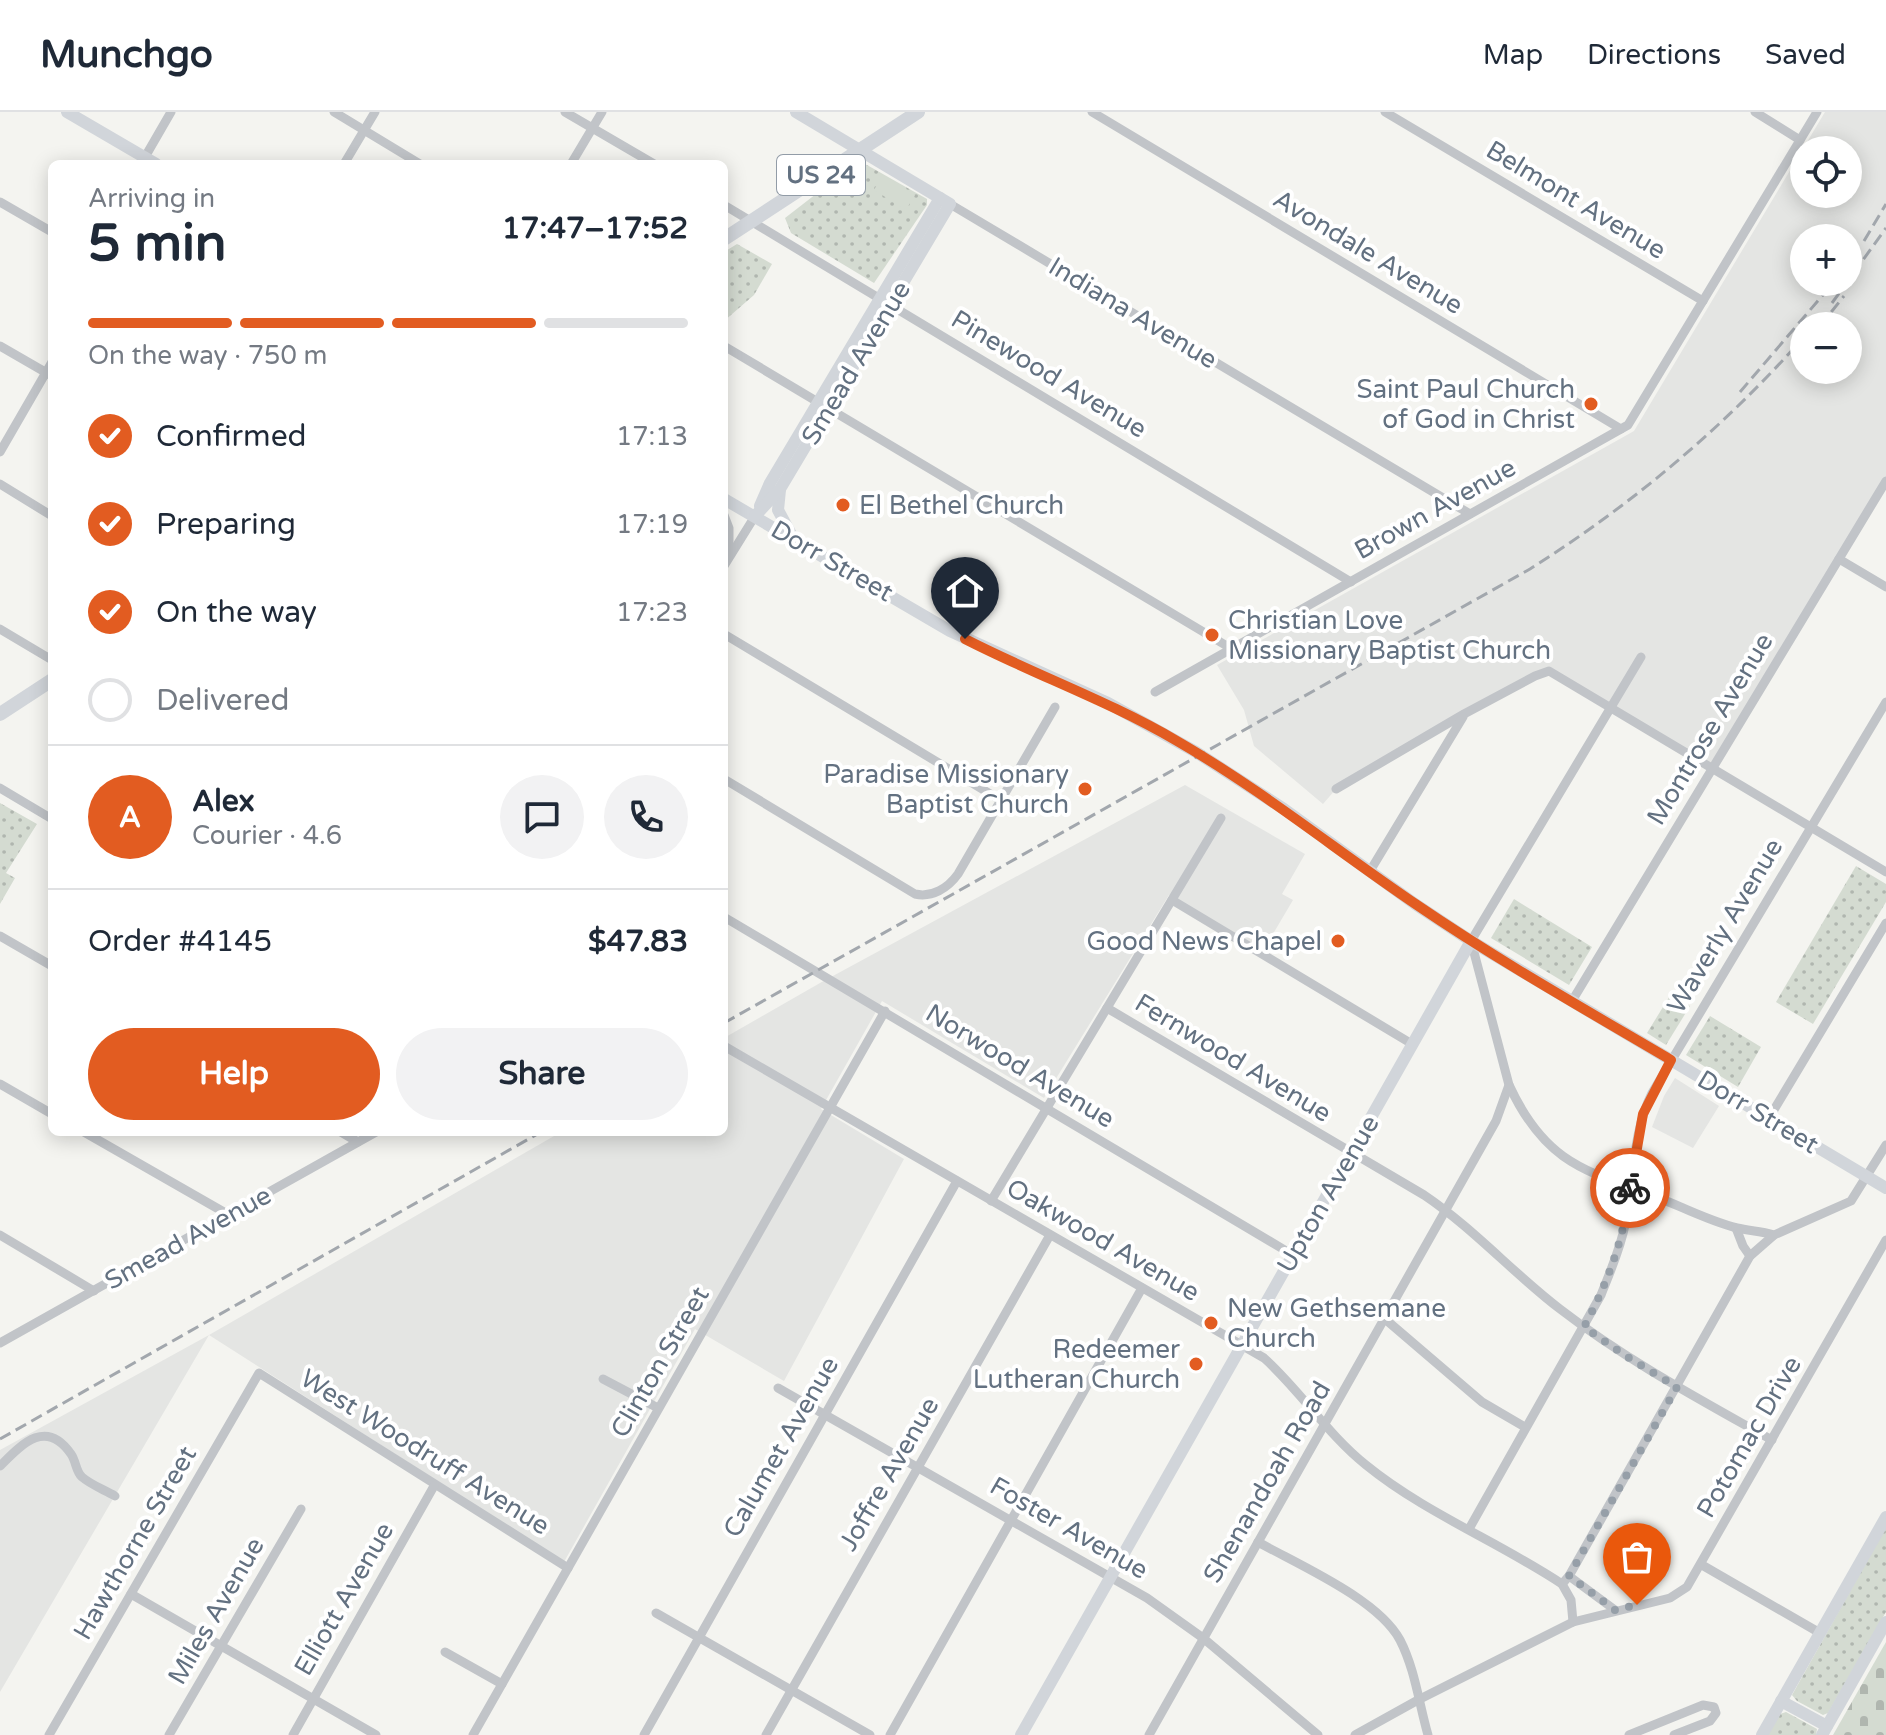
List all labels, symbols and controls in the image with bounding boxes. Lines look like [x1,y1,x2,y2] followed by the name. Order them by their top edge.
[40,32,213,78] text: Munchgo
[1483,38,1543,72] text: Map
[1587,38,1721,72] text: Directions
[1765,38,1846,72] text: Saved
[1481,134,1671,266] street label: Belmont Avenue
[1790,136,1862,384] map controls
[1790,136,1862,208] button: locate
[777,155,865,195] road number: US 24
[88,183,215,214] text: Arriving in
[1268,183,1468,321] street label: Avondale Avenue
[502,210,688,247] text: 17:47–17:52
[88,212,227,275] text: 5 min
[1790,224,1862,296] button: +
[1043,251,1223,375] street label: Indiana Avenue
[795,276,917,450] street label: Smead Avenue
[946,303,1152,445] street label: Pinewood Avenue
[1790,312,1862,384] button: −
[88,340,327,371] text: On the way · 750 m
[1356,374,1575,435] place label: Saint Paul Church of God in Christ
[1582,395,1600,413] marker: Saint Paul Church of God in Christ
[88,414,132,458] icon: check
[156,418,307,455] text: Confirmed
[616,421,688,452] text: 17:13
[1349,452,1521,566] street label: Brown Avenue
[859,490,1064,521] place label: El Bethel Church
[834,496,852,514] marker: El Bethel Church
[88,502,132,546] icon: check
[156,506,296,543] text: Preparing
[616,509,688,540] text: 17:19
[765,514,899,608] street label: Dorr Street
[931,557,999,639] pin
[943,569,987,613] icon: home
[88,590,132,634] icon: check
[156,594,317,631] text: On the way
[616,597,688,628] text: 17:23
[1228,605,1551,666] place label: Christian Love Missionary Baptist Church
[1203,626,1221,644] marker: Christian Love Missionary Baptist Church
[1640,627,1780,831] street label: Montrose Avenue
[156,682,290,719] text: Delivered
[823,759,1069,820] place label: Paradise Missionary Baptist Church
[500,775,584,859] button: chat
[604,775,688,859] button: phone
[1076,780,1094,798] marker: Paradise Missionary Baptist Church
[192,783,255,820] text: Alex
[119,799,141,836] text: A
[192,820,342,851] text: Courier · 4.6
[1661,833,1789,1019] street label: Waverly Avenue
[88,923,272,960] text: Order #4145
[588,923,688,960] text: $47.83
[1086,926,1322,957] place label: Good News Chapel
[1329,932,1347,950] marker: Good News Chapel
[1129,987,1337,1129] street label: Fernwood Avenue
[920,997,1120,1135] street label: Norwood Avenue
[88,1028,380,1120] button: Help
[396,1028,688,1120] button: Share
[1692,1064,1824,1160] street label: Dorr Street
[1270,1110,1386,1278] street label: Upton Avenue
[1590,1148,1670,1228] courier
[1608,1166,1652,1210] icon: bike
[1001,1172,1205,1308] street label: Oakwood Avenue
[99,1180,277,1296] street label: Smead Avenue
[604,1281,716,1443] street label: Clinton Street
[1227,1293,1446,1354] place label: New Gethsemane Church
[1202,1314,1220,1332] marker: New Gethsemane Church
[973,1334,1180,1395] place label: Redeemer Lutheran Church
[717,1351,845,1543] street label: Calumet Avenue
[1690,1351,1808,1523] street label: Potomac Drive
[1187,1355,1205,1373] marker: Redeemer Lutheran Church
[295,1363,555,1541] street label: West Woodruff Avenue
[1197,1376,1337,1588] street label: Shenandoah Road
[833,1392,945,1556] street label: Joffre Avenue
[67,1441,203,1645] street label: Hawthorne Street
[985,1470,1153,1586] street label: Foster Avenue
[288,1517,400,1681] street label: Elliott Avenue
[1603,1523,1671,1605] pin
[161,1532,271,1690] street label: Miles Avenue
[1615,1535,1659,1579] icon: bag

